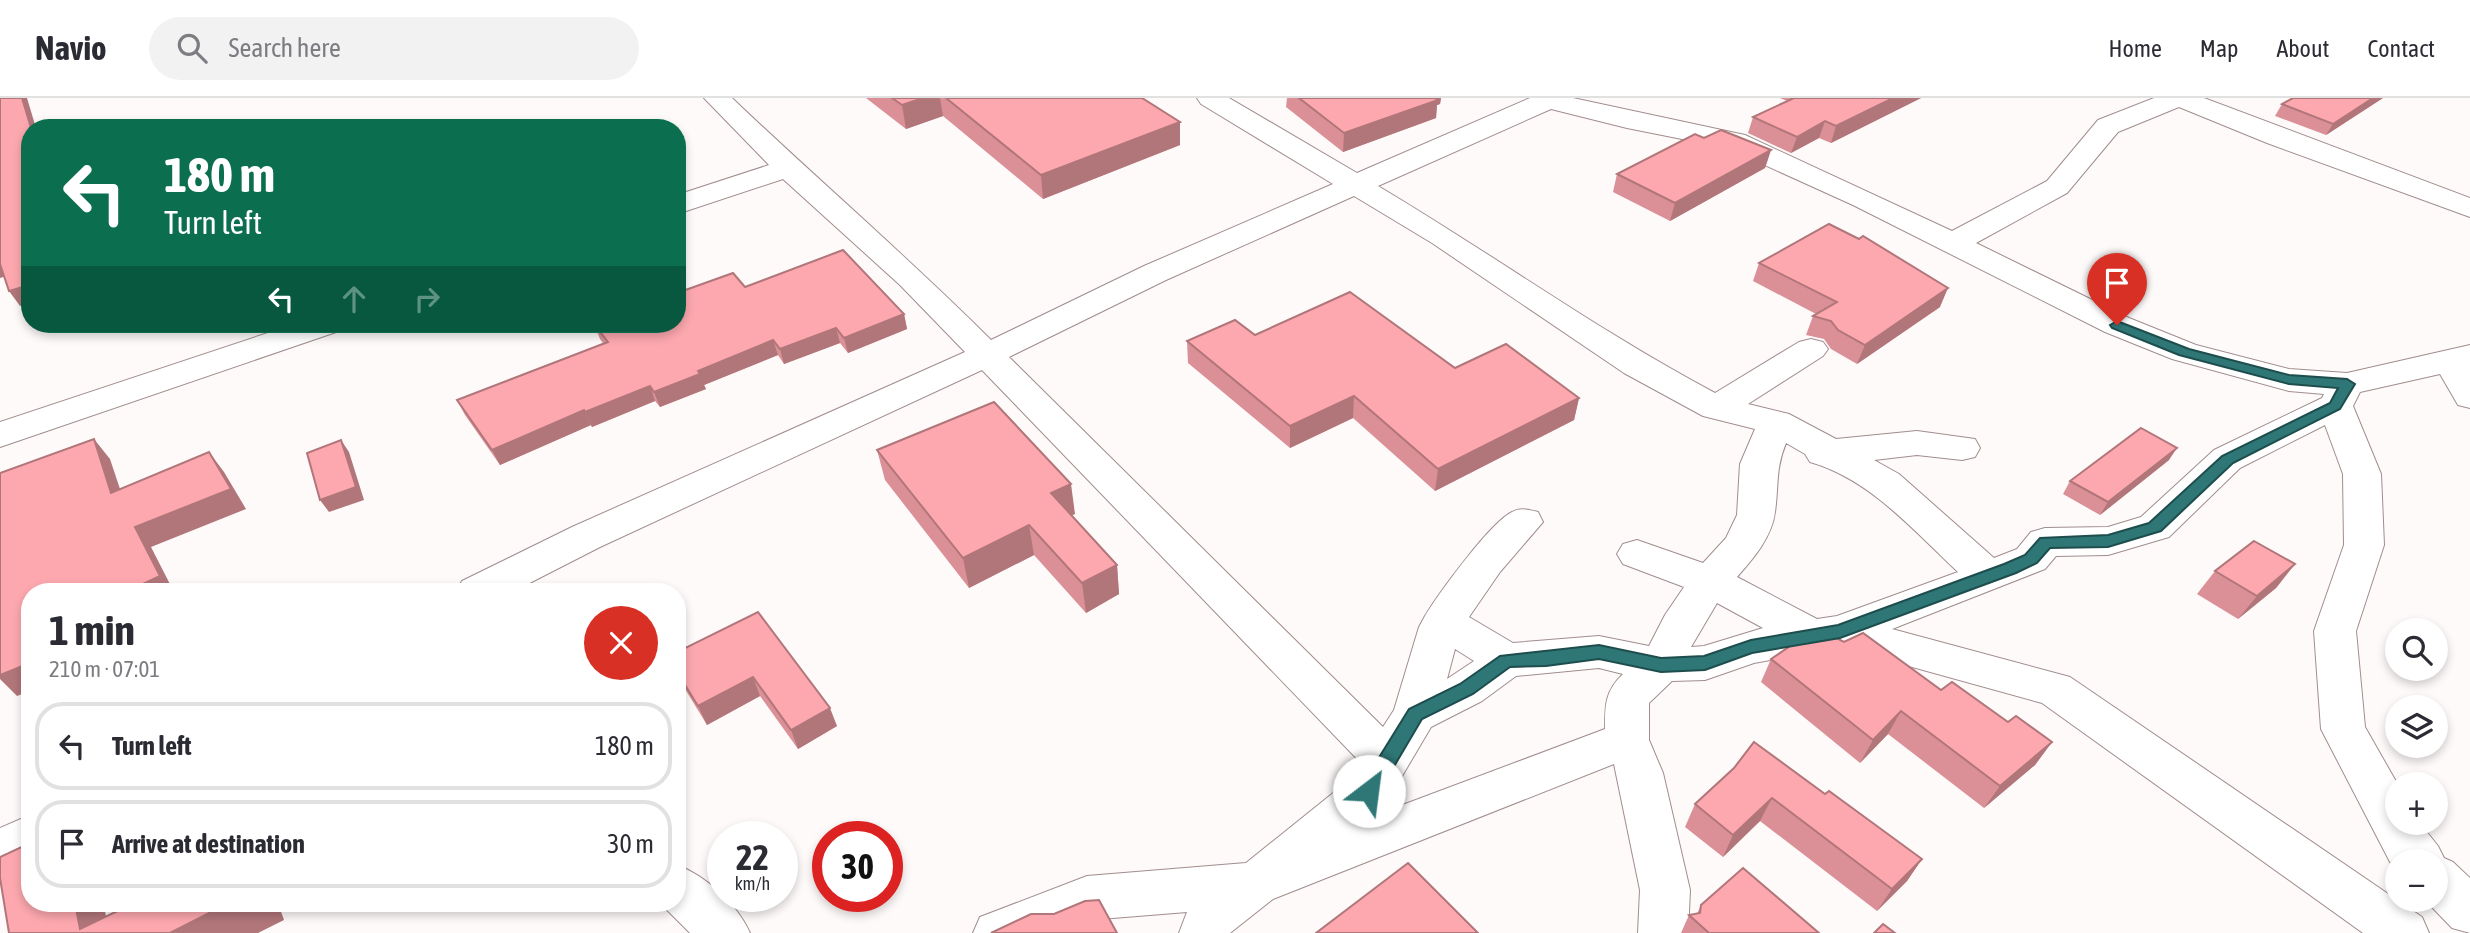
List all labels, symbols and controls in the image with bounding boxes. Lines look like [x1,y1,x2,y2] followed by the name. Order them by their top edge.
[149,17,639,80] search box
[35,29,107,67] text: Navio
[173,29,211,67] icon: search
[229,33,341,63] text: Search here
[2108,35,2162,62] text: Home
[2200,35,2238,62] text: Map
[2276,35,2329,62] text: About
[2367,35,2435,62] text: Contact
[164,146,275,202] text: 180 m
[49,147,140,238] icon: left
[164,204,262,241] text: Turn left
[2087,253,2147,325] pin
[2098,264,2136,302] icon: arrive
[262,280,300,318] icon: left
[335,280,373,318] icon: ahead
[408,280,446,318] icon: right
[49,606,135,654] text: 1 min
[584,606,658,680] button: close
[2385,618,2448,912] map controls
[2385,618,2448,681] button: search
[49,656,160,682] text: 210 m · 07:01
[2385,695,2448,758] button: layers
[53,727,91,765] icon: left
[112,731,192,761] text: Turn left
[595,731,654,761] text: 180 m
[1332,754,1406,828] position arrow
[2385,772,2448,835] button: +
[812,821,903,912] speed limit sign: 30
[53,825,91,863] icon: arrive
[112,829,305,859] text: Arrive at destination
[607,829,654,859] text: 30 m
[736,837,769,877] text: 22
[2385,849,2448,912] button: −
[735,873,770,894] text: km/h

